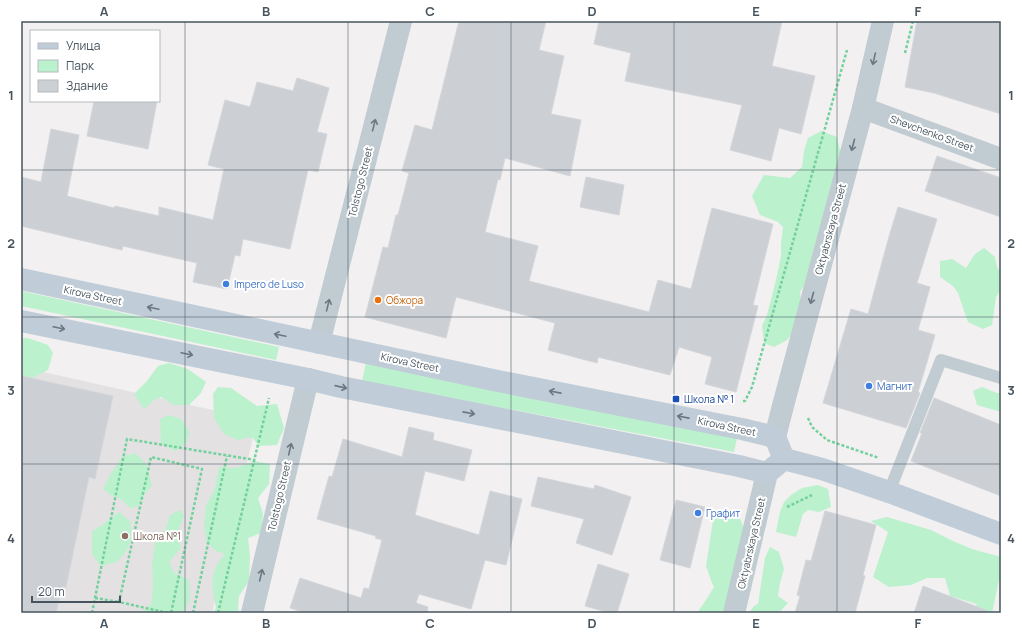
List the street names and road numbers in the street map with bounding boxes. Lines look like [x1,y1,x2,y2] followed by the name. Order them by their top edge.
[888,111,976,155] street label: Shevchenko Street
[345,146,375,218] street label: Tolstogo Street
[811,182,849,276] street label: Oktyabrskaya Street
[63,282,123,308] street label: Kirova Street
[380,349,440,375] street label: Kirova Street
[697,413,757,439] street label: Kirova Street
[264,460,294,532] street label: Tolstogo Street
[734,496,768,590] street label: Oktyabrskaya Street

